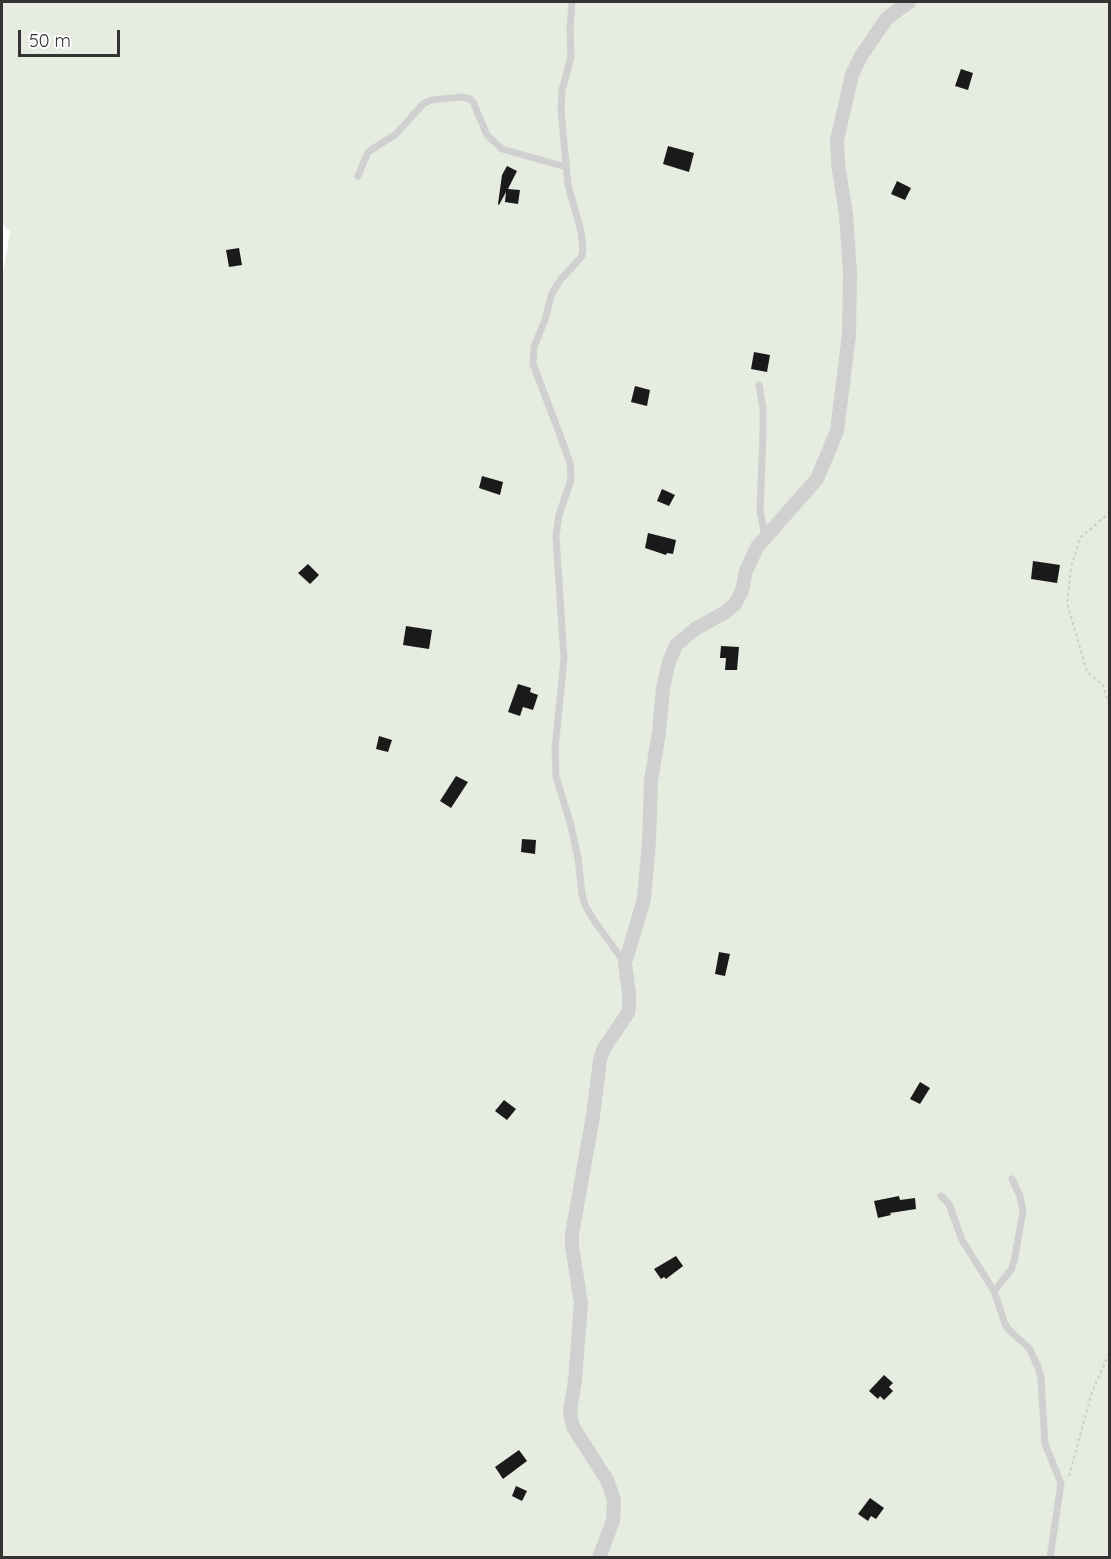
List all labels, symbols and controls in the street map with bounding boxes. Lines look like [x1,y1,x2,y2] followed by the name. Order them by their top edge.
[21,18,123,56] scale bar
[29,29,71,52] text: 50 m

